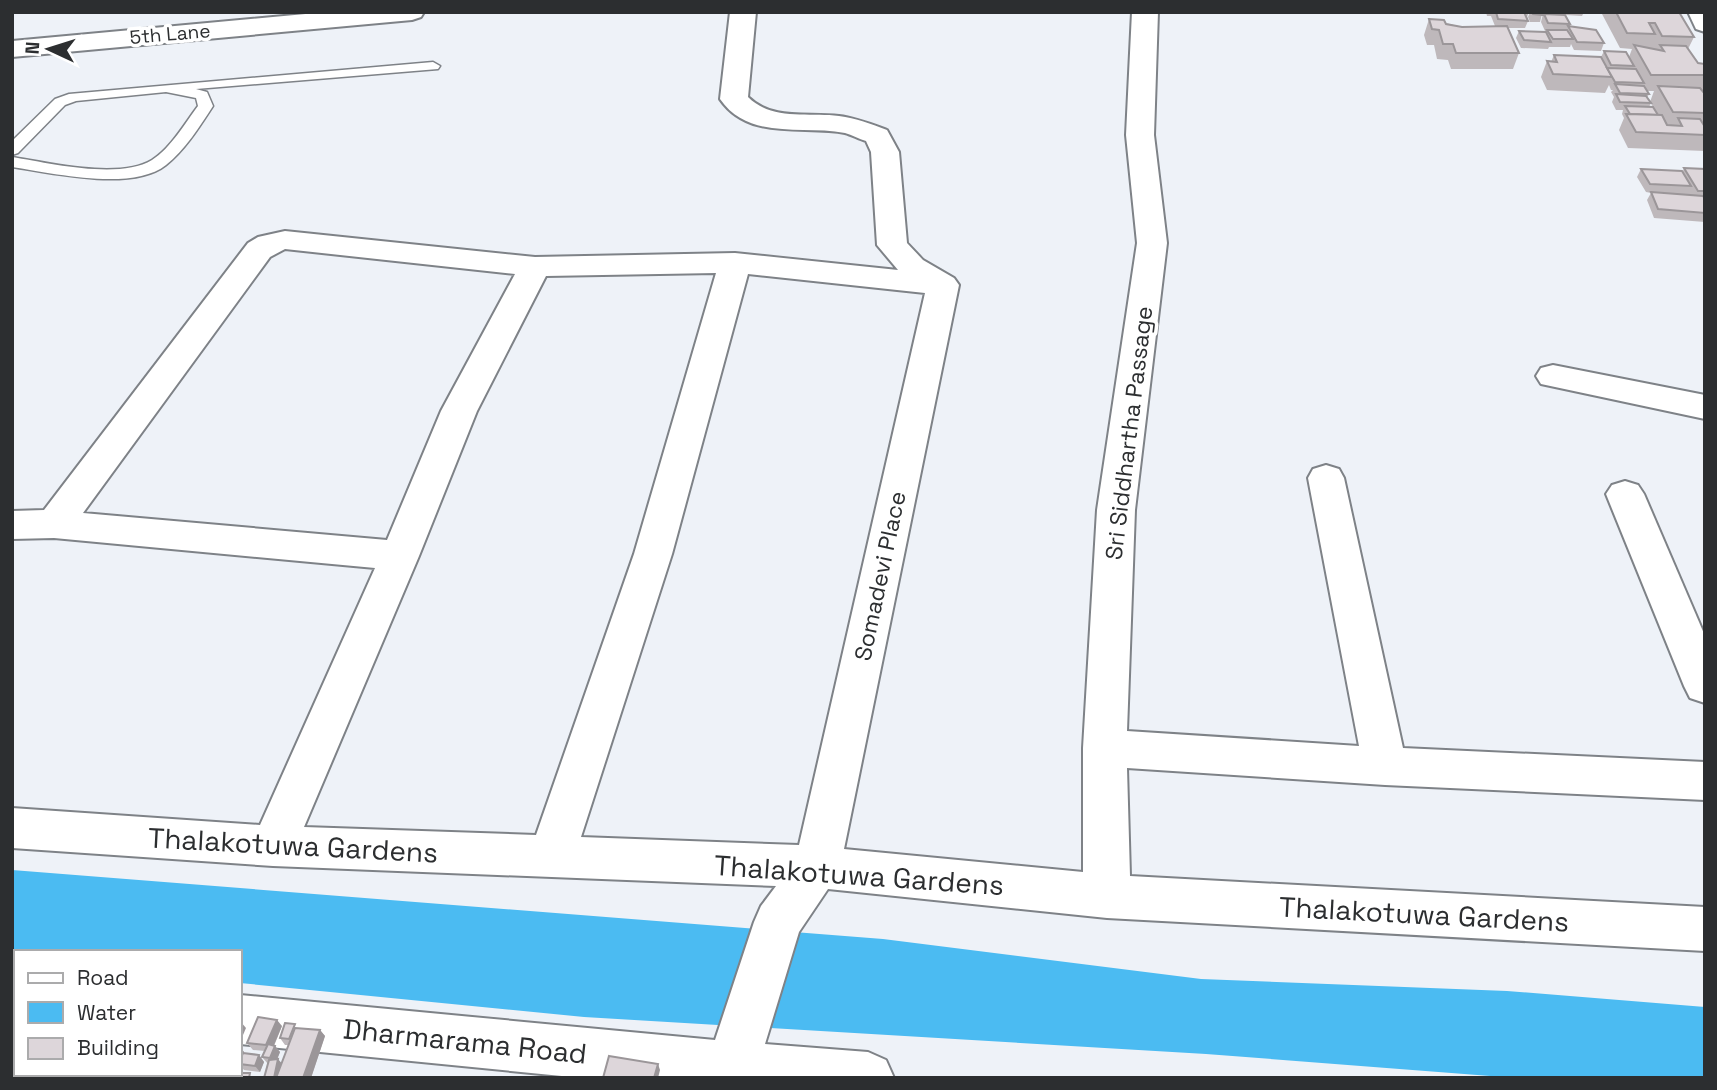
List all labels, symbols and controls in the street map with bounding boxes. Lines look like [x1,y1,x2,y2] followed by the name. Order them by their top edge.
[14,14,84,84] north arrow
[129,18,211,50] street label: 5th Lane
[20,41,45,55] text: N
[1099,304,1159,562] street label: Sri Siddhartha Passage
[847,488,913,664] street label: Somadevi Place
[147,819,439,871] street label: Thalakotuwa Gardens
[713,847,1005,903] street label: Thalakotuwa Gardens
[1278,888,1570,940] street label: Thalakotuwa Gardens
[14,950,242,1076] legend
[77,964,129,991] text: Road
[77,999,136,1026] text: Water
[341,1010,589,1072] street label: Dharmarama Road
[77,1034,159,1061] text: Building

